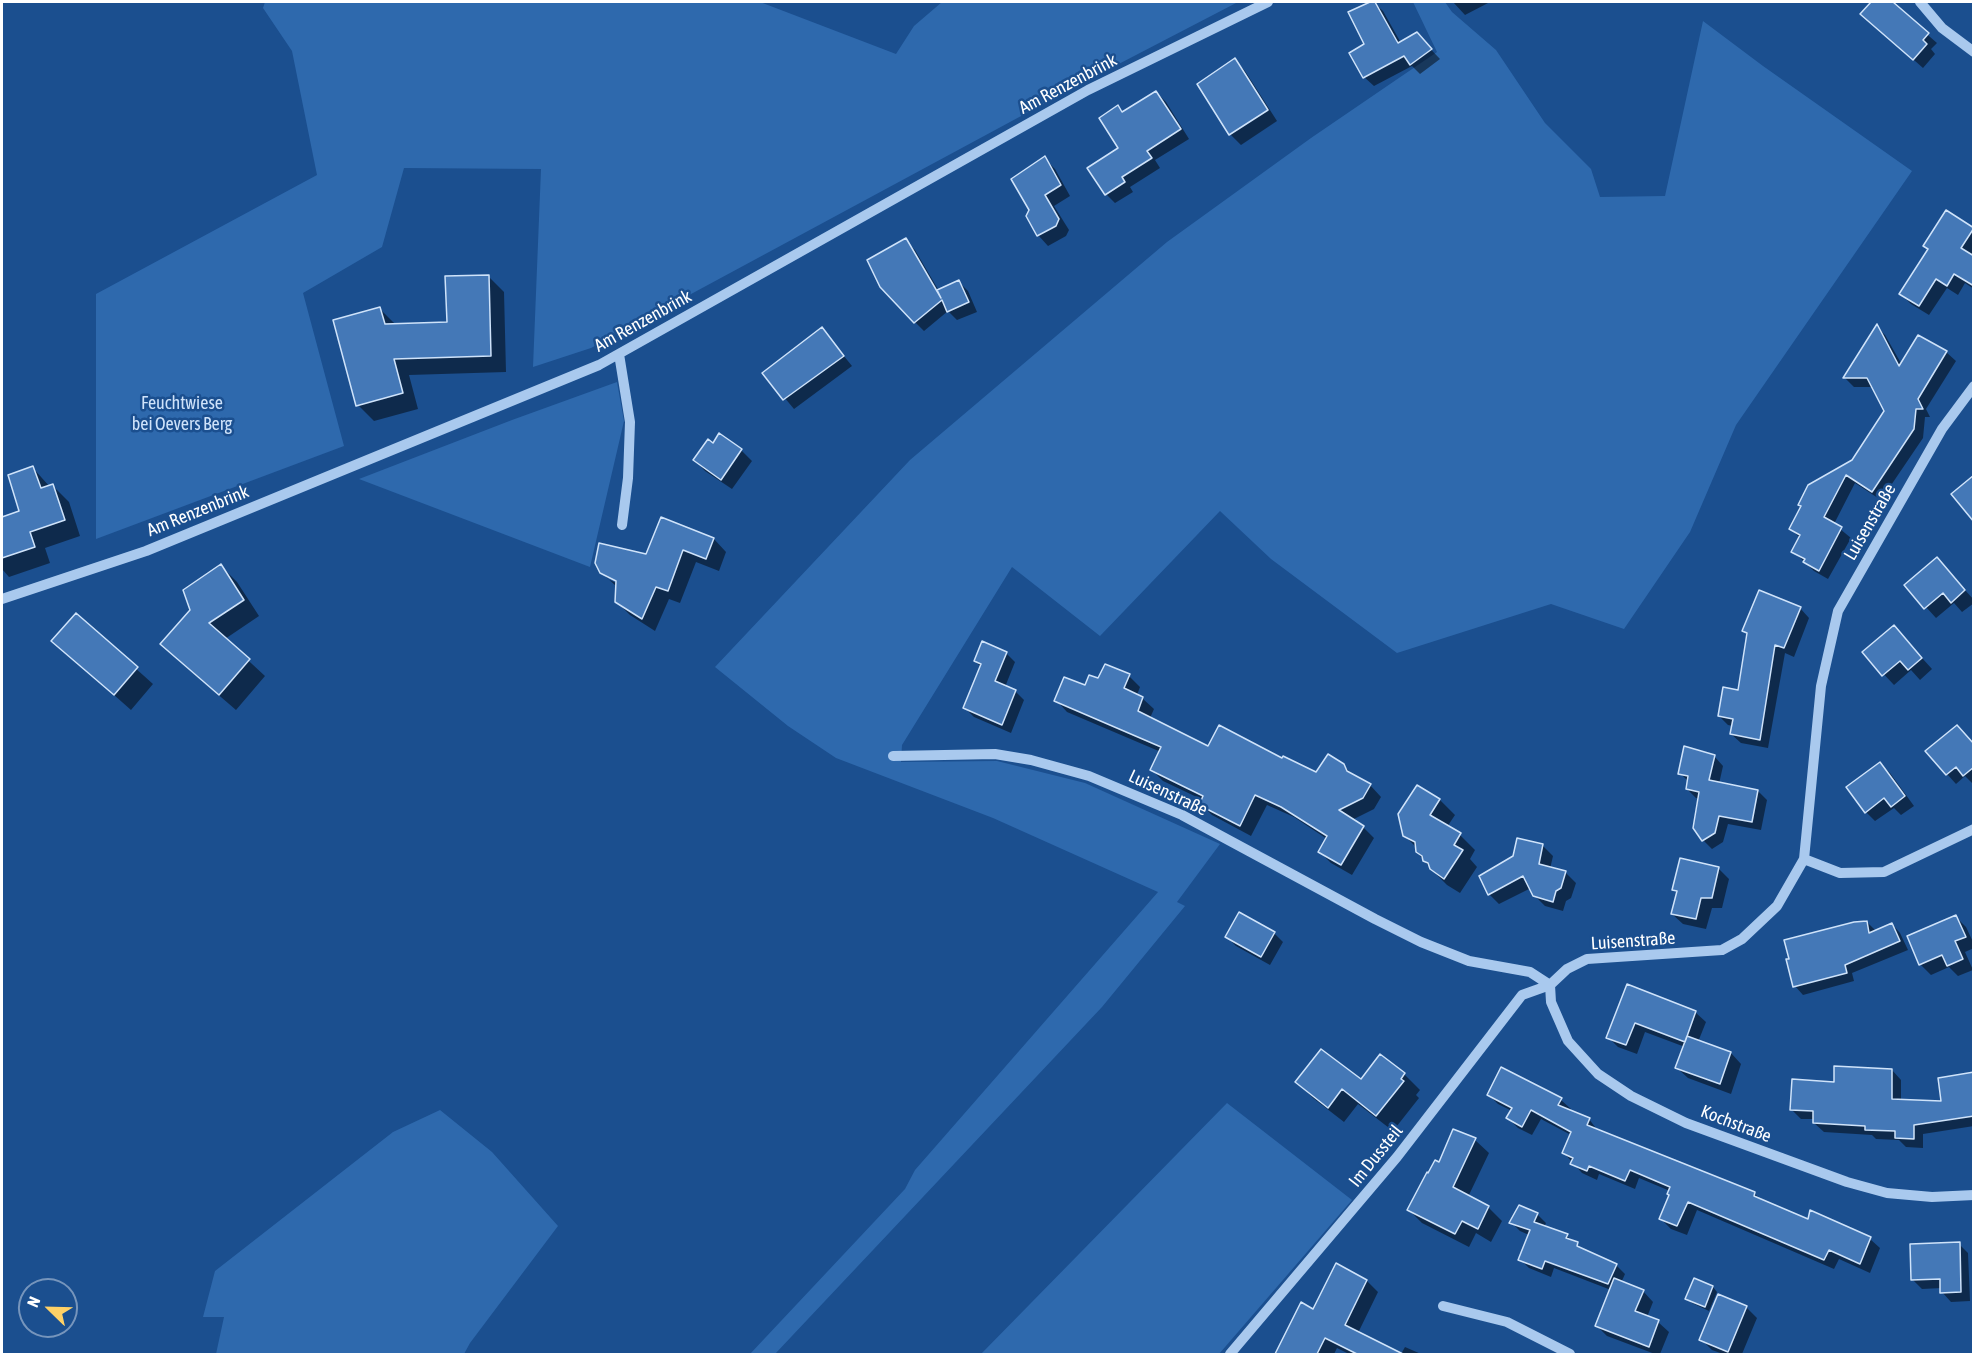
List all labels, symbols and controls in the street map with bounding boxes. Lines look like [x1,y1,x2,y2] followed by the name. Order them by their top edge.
[1015,49,1121,119] street label: Am Renzenbrink
[591,285,695,357] street label: Am Renzenbrink
[132,392,232,434] park label: Feuchtwiese bei Oevers Berg
[1840,480,1900,564] street label: Luisenstraße
[144,481,252,541] street label: Am Renzenbrink
[1125,765,1211,821] street label: Luisenstraße
[1590,927,1676,955] street label: Luisenstraße
[1698,1101,1774,1147] street label: Kochstraße
[1344,1121,1408,1191] street label: Im Dussteil
[18,1278,78,1338] north arrow
[23,1294,43,1310] text: N

